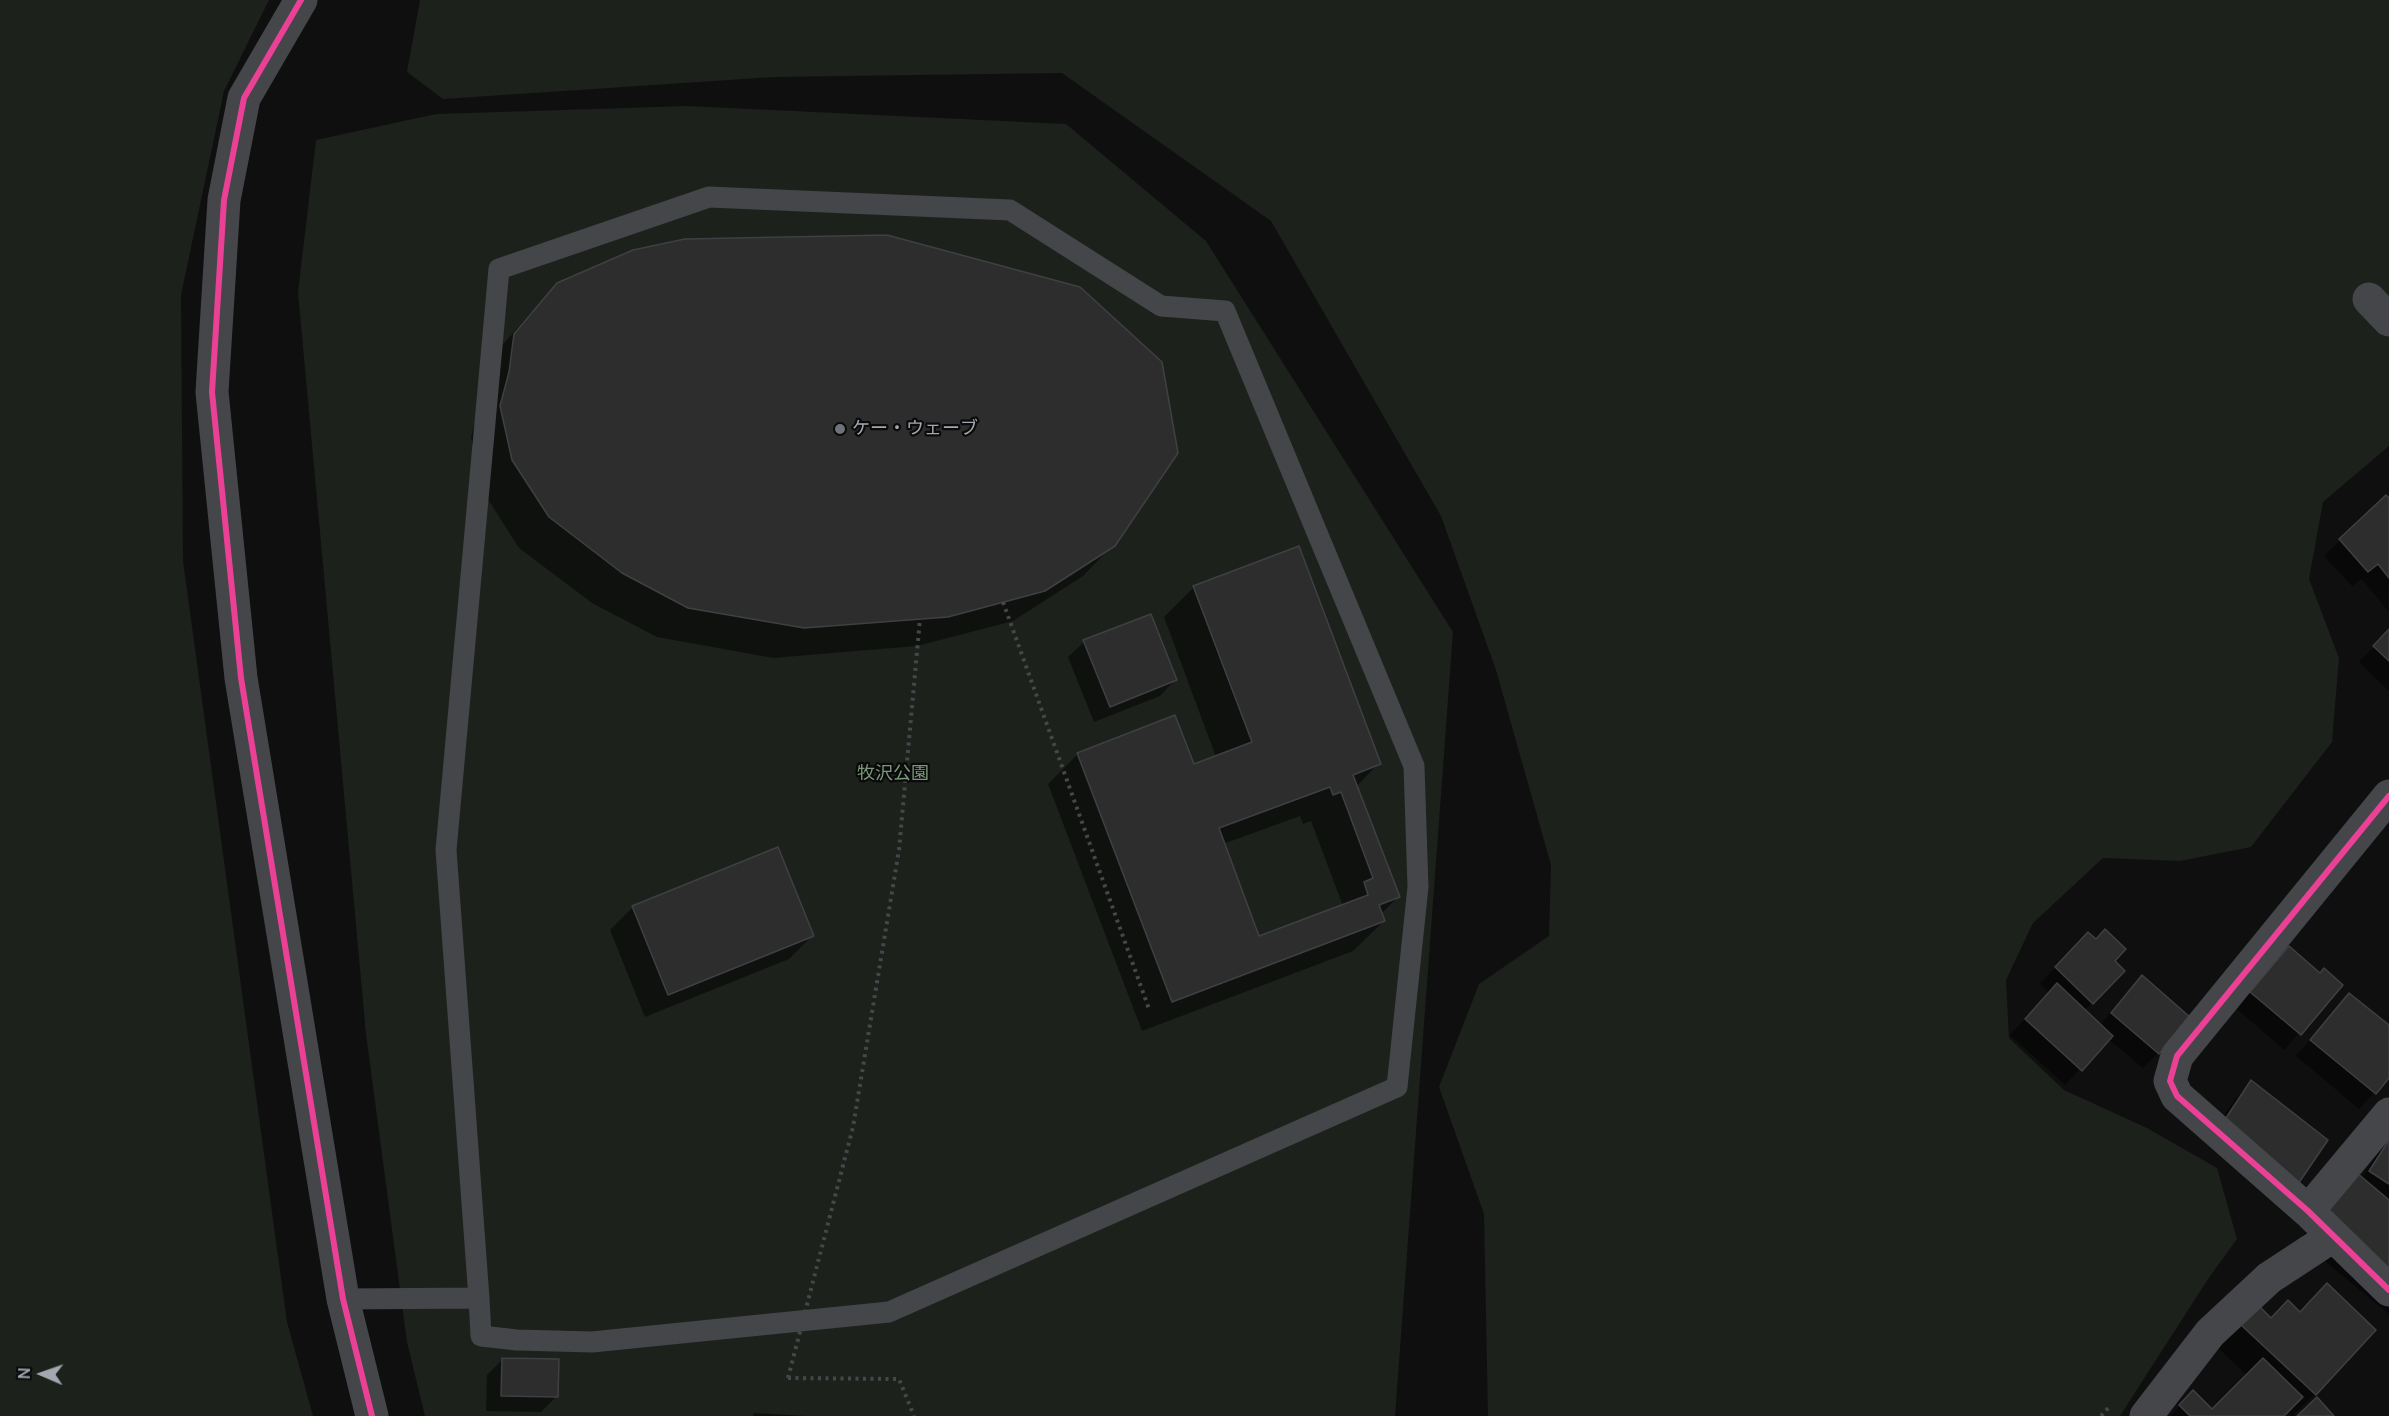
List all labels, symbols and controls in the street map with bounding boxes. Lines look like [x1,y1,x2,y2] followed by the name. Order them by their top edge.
[852,418,978,440] place label: ケー・ウェーブ
[833,422,847,436] marker: ケー・ウェーブ
[857,763,929,785] park label: 牧沢公園
[12,1344,72,1404] north arrow
[13,1367,35,1380] text: N

